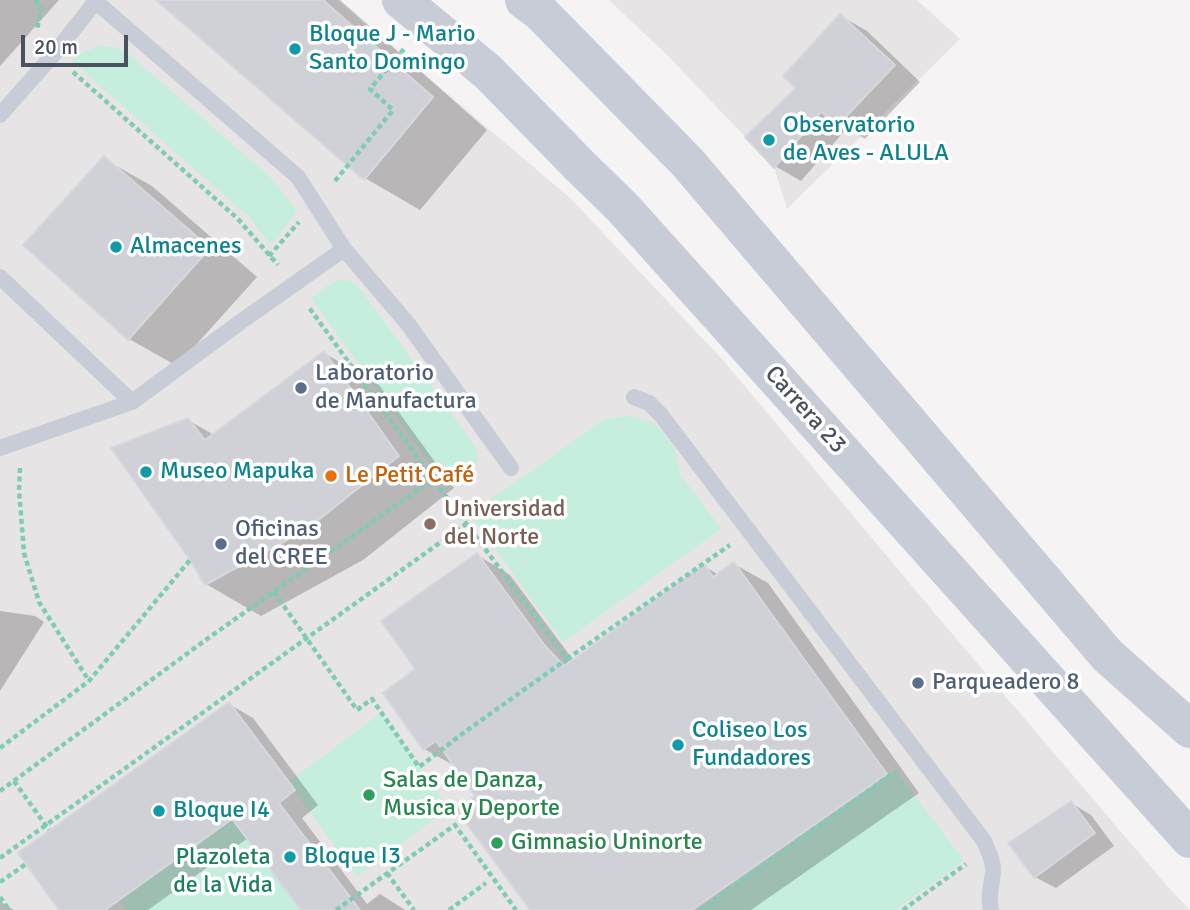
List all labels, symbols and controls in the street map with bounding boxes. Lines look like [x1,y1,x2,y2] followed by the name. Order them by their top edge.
[24,21,131,65] scale bar
[309,21,475,77] place label: Bloque J - Mario Santo Domingo
[34,34,78,60] text: 20 m
[287,41,303,57] marker: Bloque J - Mario Santo Domingo
[783,112,949,168] place label: Observatorio de Aves - ALULA
[761,132,777,148] marker: Observatorio de Aves - ALULA
[130,233,241,261] place label: Almacenes
[108,239,124,255] marker: Almacenes
[315,360,477,416] place label: Laboratorio de Manufactura
[758,360,852,460] street label: Carrera 23
[293,380,309,396] marker: Laboratorio de Manufactura
[160,458,314,486] place label: Museo Mapuka
[345,462,474,490] place label: Le Petit Café
[138,464,154,480] marker: Museo Mapuka
[323,468,339,484] marker: Le Petit Café
[444,496,565,552] place label: Universidad del Norte
[235,516,328,572] place label: Oficinas del CREE
[422,516,438,532] marker: Universidad del Norte
[213,536,229,552] marker: Oficinas del CREE
[932,669,1080,697] place label: Parqueadero 8
[910,675,926,691] marker: Parqueadero 8
[692,717,811,773] place label: Coliseo Los Fundadores
[670,737,686,753] marker: Coliseo Los Fundadores
[383,767,560,823] place label: Salas de Danza, Musica y Deporte
[361,787,377,803] marker: Salas de Danza, Musica y Deporte
[173,797,270,825] place label: Bloque I4
[151,803,167,819] marker: Bloque I4
[511,829,703,857] place label: Gimnasio Uninorte
[489,835,505,851] marker: Gimnasio Uninorte
[304,843,401,871] place label: Bloque I3
[173,844,273,900] park label: Plazoleta de la Vida
[282,849,298,865] marker: Bloque I3

